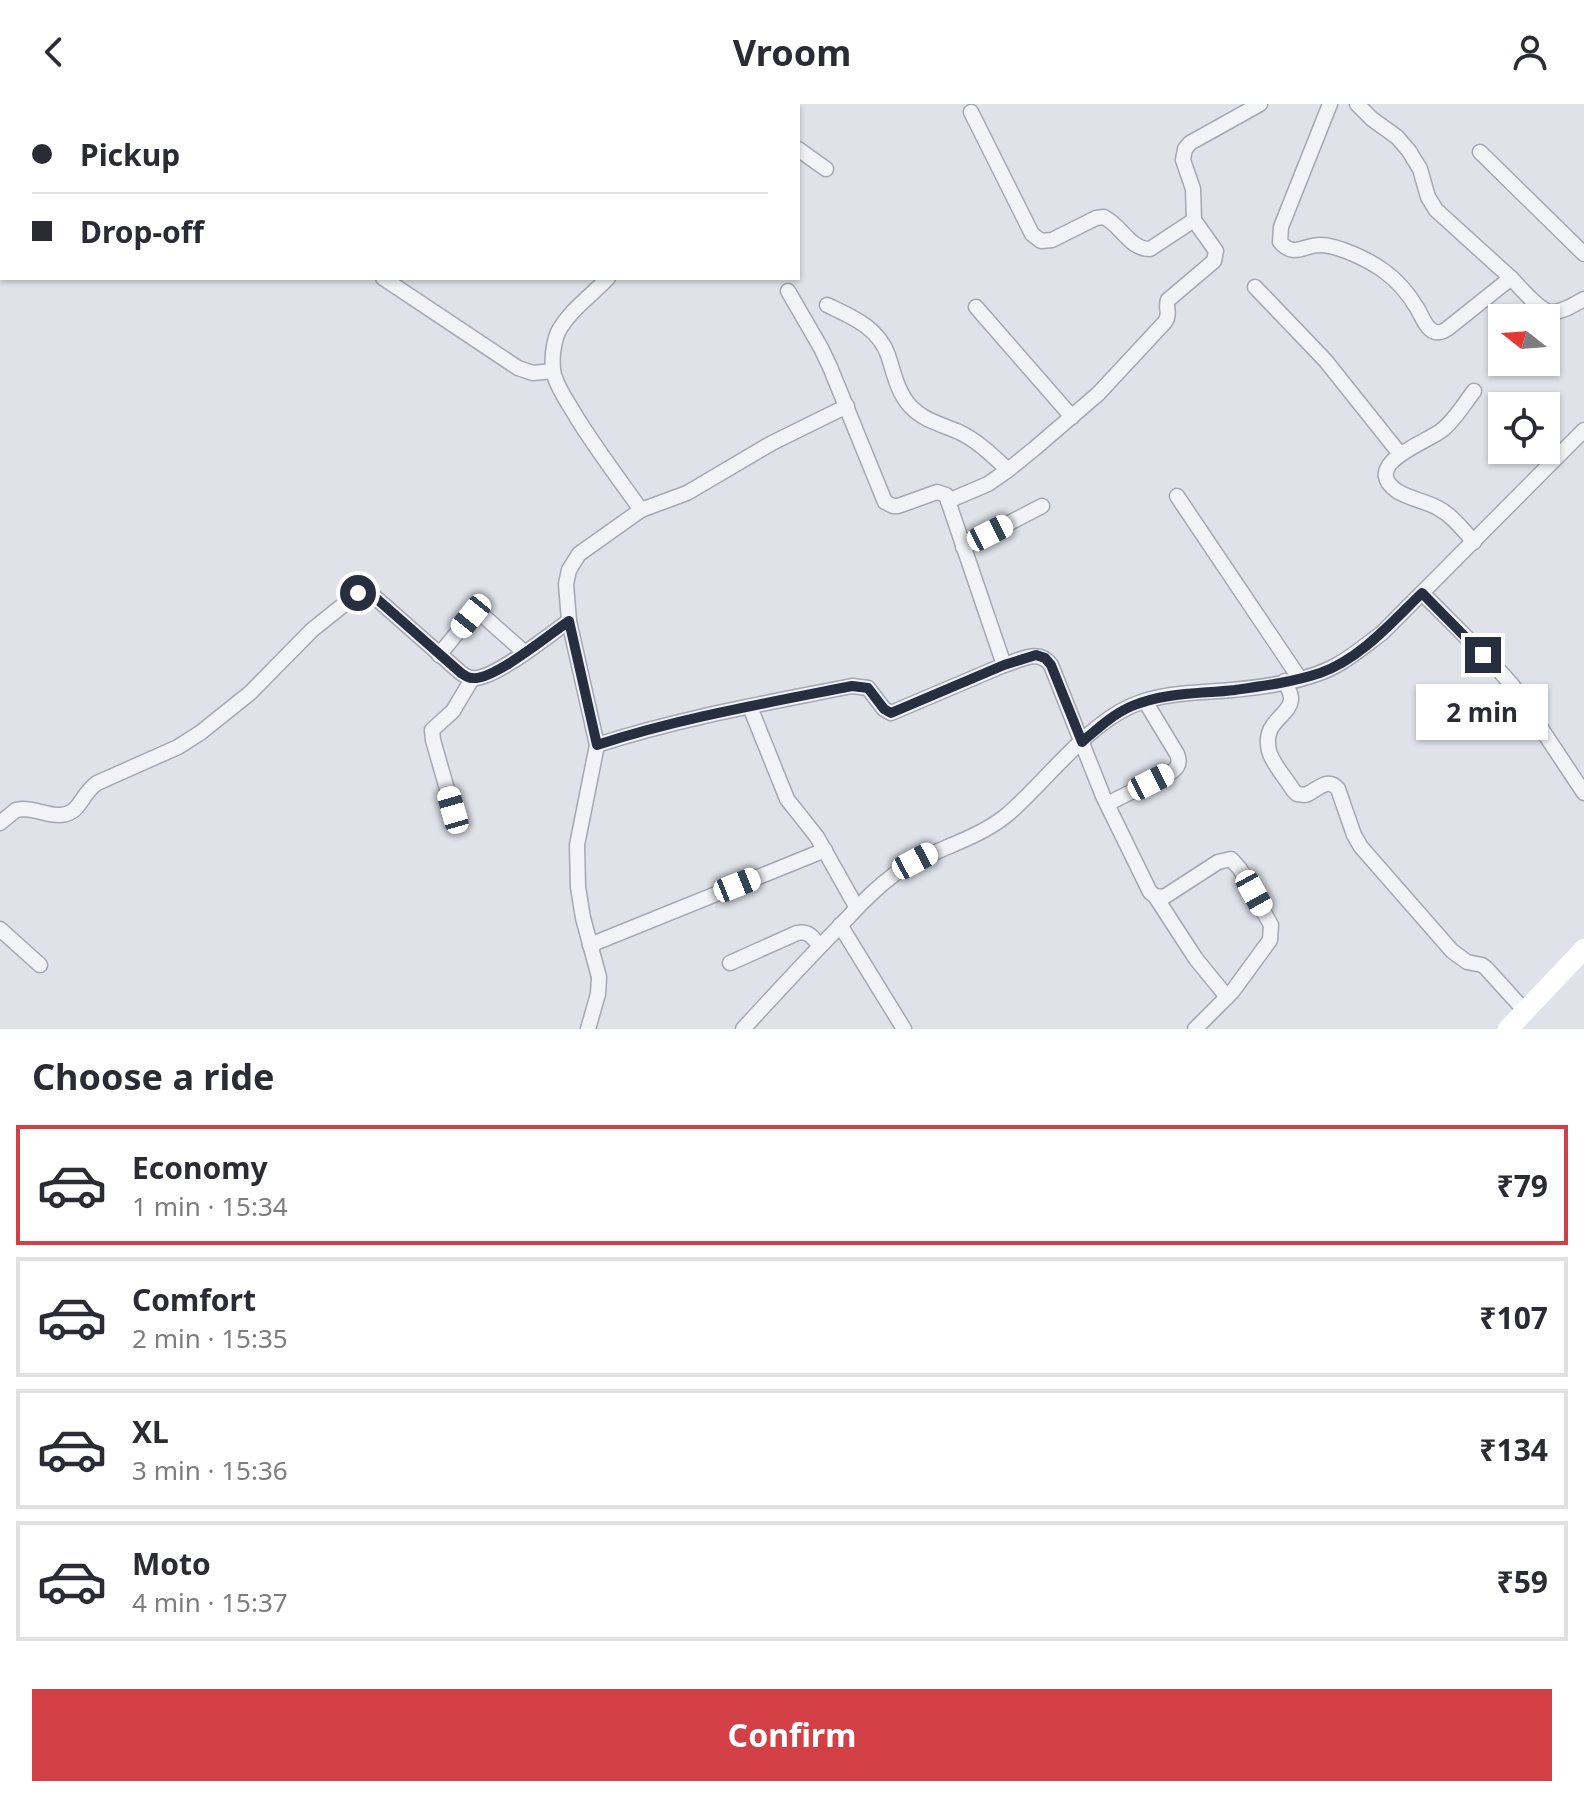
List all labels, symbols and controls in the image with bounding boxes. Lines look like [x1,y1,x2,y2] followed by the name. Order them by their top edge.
[733,28,851,77] text: Vroom
[32,30,76,74] icon: back
[1508,30,1552,74] icon: person
[80,134,180,175] text: Pickup
[80,211,204,252] text: Drop-off
[1488,304,1560,376] north arrow
[1488,304,1560,464] map controls
[1488,392,1560,464] button: locate
[963,511,1017,555] car
[340,575,376,611] route start
[447,590,495,642] car
[1465,637,1501,673] route end
[1417,683,1549,739] callout: 2 min
[1446,694,1518,730] text: 2 min
[1124,760,1178,804] car
[435,784,471,836] car
[888,839,942,883] car
[710,865,764,905] car
[1232,866,1276,920] car
[32,1052,274,1101] text: Choose a ride
[132,1147,268,1188] text: Economy
[36,1149,108,1221] icon: car
[1497,1165,1548,1206] text: ₹79
[132,1188,288,1224] text: 1 min · 15:34
[132,1279,256,1320] text: Comfort
[36,1281,108,1353] icon: car
[1479,1297,1548,1338] text: ₹107
[132,1320,288,1356] text: 2 min · 15:35
[132,1411,169,1452] text: XL
[36,1413,108,1485] icon: car
[1479,1429,1548,1470] text: ₹134
[132,1452,288,1488] text: 3 min · 15:36
[132,1543,211,1584] text: Moto
[36,1545,108,1617] icon: car
[1497,1561,1548,1602] text: ₹59
[132,1584,288,1620] text: 4 min · 15:37
[32,1689,1552,1781] button: Confirm

